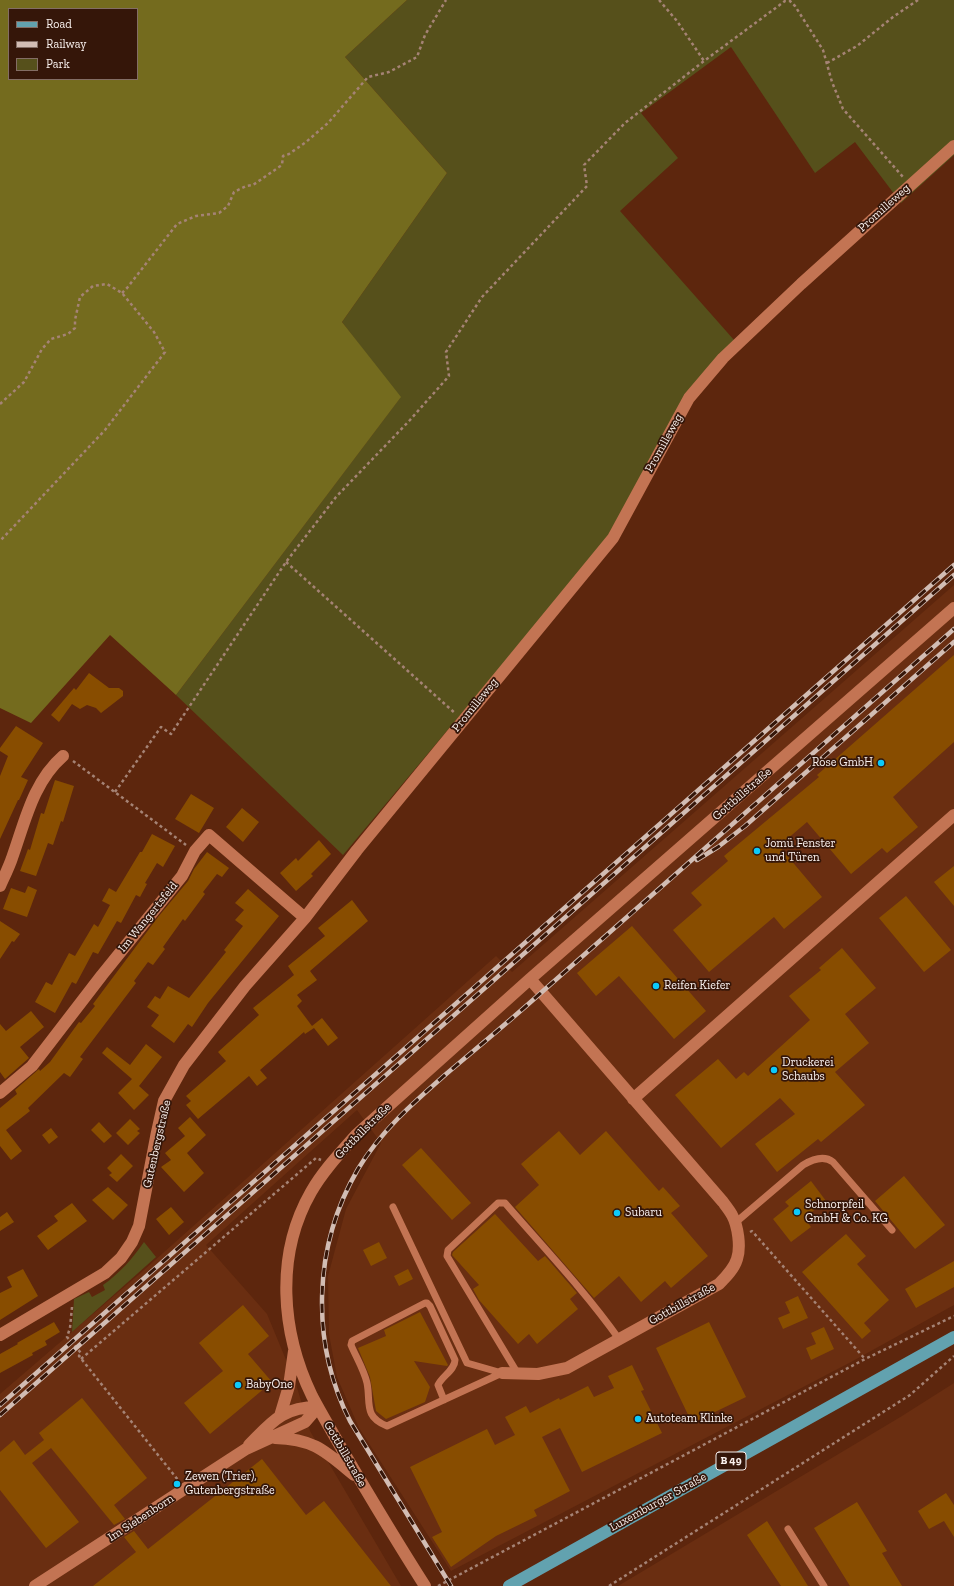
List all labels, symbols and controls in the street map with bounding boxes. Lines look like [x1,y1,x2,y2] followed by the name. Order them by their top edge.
[8,8,138,80] legend
[46,17,72,31] text: Road
[46,37,87,51] text: Railway
[46,57,70,71] text: Park
[855,181,913,235] street label: Promilleweg
[642,411,686,475] street label: Promilleweg
[449,675,501,735] street label: Promilleweg
[812,756,873,770] place label: Rose GmbH
[876,758,886,768] marker: Rose GmbH
[710,764,774,824] street label: Gottbillstraße
[765,837,836,865] place label: Jomü Fenster und Türen
[752,846,762,856] marker: Jomü Fenster und Türen
[115,879,181,955] street label: Im Wangertsfeld
[664,979,730,993] place label: Reifen Kiefer
[651,981,661,991] marker: Reifen Kiefer
[782,1056,833,1084] place label: Druckerei Schaubs
[769,1065,779,1075] marker: Druckerei Schaubs
[140,1099,174,1189] street label: Gutenbergstraße
[332,1100,394,1162] street label: Gottbillstraße
[805,1198,888,1226] place label: Schnorpfeil GmbH & Co. KG
[625,1206,662,1220] place label: Subaru
[792,1207,802,1217] marker: Schnorpfeil GmbH & Co. KG
[612,1208,622,1218] marker: Subaru
[646,1280,718,1328] street label: Gottbillstraße
[246,1378,293,1392] place label: BabyOne
[233,1380,243,1390] marker: BabyOne
[646,1412,733,1426] place label: Autoteam Klinke
[633,1414,643,1424] marker: Autoteam Klinke
[320,1419,370,1489] street label: Gottbillstraße
[716,1452,746,1470] road number: B 49
[607,1469,709,1535] street label: Luxemburger Straße
[185,1470,275,1498] place label: Zewen (Trier), Gutenbergstraße
[172,1479,182,1489] marker: Zewen (Trier), Gutenbergstraße
[105,1491,177,1545] street label: Im Siebenborn

